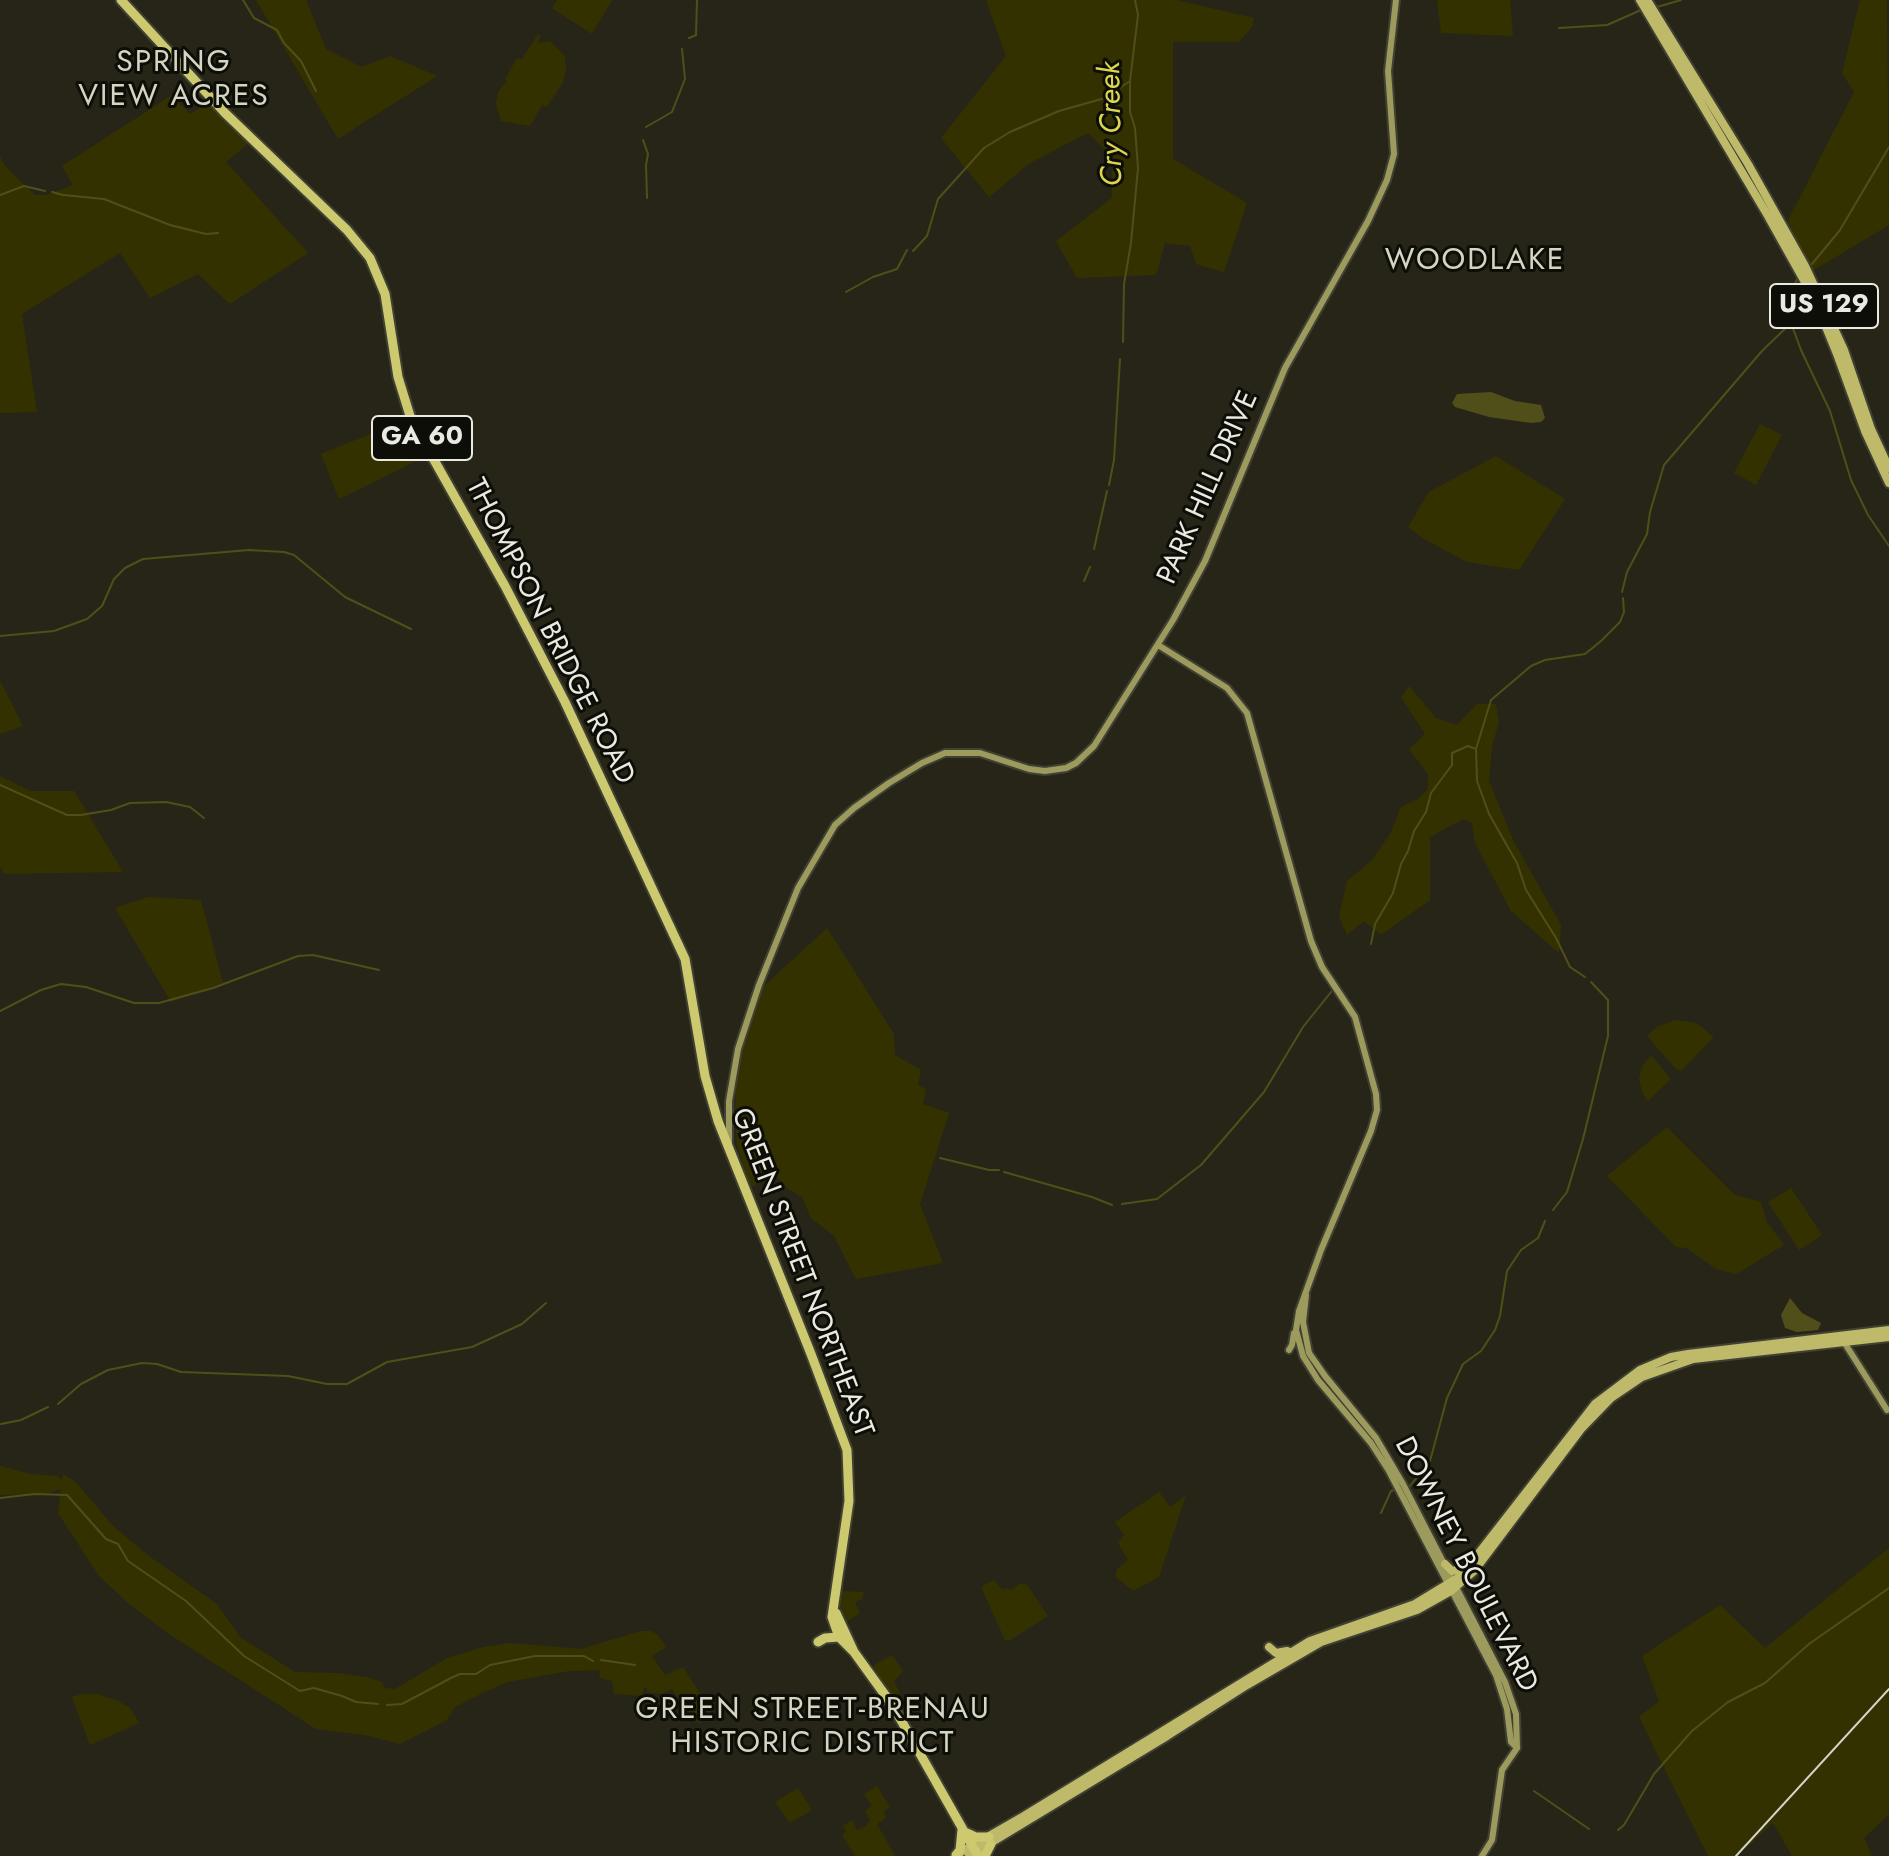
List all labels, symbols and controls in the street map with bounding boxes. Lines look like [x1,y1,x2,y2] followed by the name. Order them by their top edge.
[78,46,270,116] district label: SPRING VIEW ACRES
[1094,61,1132,187] water label: Cry Creek
[1385,244,1565,280] district label: WOODLAKE
[1770,284,1878,328] road number: US 129
[1151,386,1267,590] street label: PARK HILL DRIVE
[372,416,472,460] road number: GA 60
[457,474,641,790] street label: THOMPSON BRIDGE ROAD
[723,1104,879,1442] street label: GREEN STREET NORTHEAST
[1386,1432,1544,1698] street label: DOWNEY BOULEVARD
[635,1693,991,1764] district label: GREEN STREET-BRENAU HISTORIC DISTRICT

